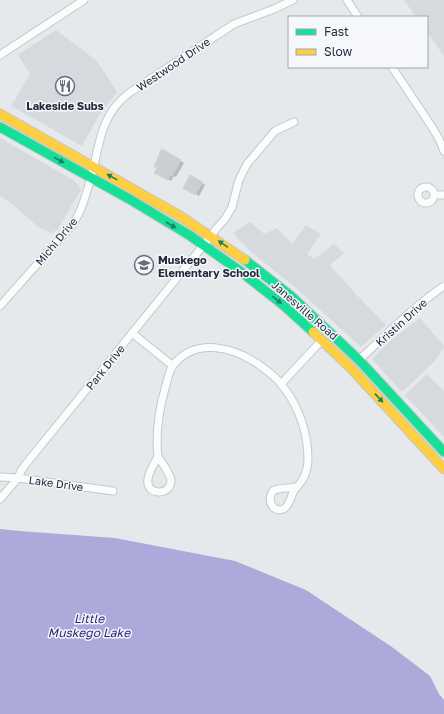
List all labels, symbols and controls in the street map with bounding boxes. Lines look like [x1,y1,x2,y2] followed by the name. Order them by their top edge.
[288,16,428,68] legend
[324,24,349,39] text: Fast
[134,35,212,93] street label: Westwood Drive
[324,44,352,59] text: Slow
[54,75,76,97] restaurant icon: Lakeside Subs
[26,99,104,112] place label: Lakeside Subs
[53,156,65,163] one-way arrow
[106,174,118,180] one-way arrow
[32,215,80,267] street label: Michi Drive
[165,221,177,228] one-way arrow
[218,240,228,248] one-way arrow
[158,253,260,279] place label: Muskego Elementary School
[133,254,155,276] school or university icon: Muskego Elementary School
[269,278,341,342] street label: Janesville Road
[373,295,429,349] street label: Kristin Drive
[272,296,282,305] one-way arrow
[83,342,127,392] street label: Park Drive
[374,393,384,403] one-way arrow
[28,473,84,493] street label: Lake Drive
[48,611,131,640] water label: Little Muskego Lake

